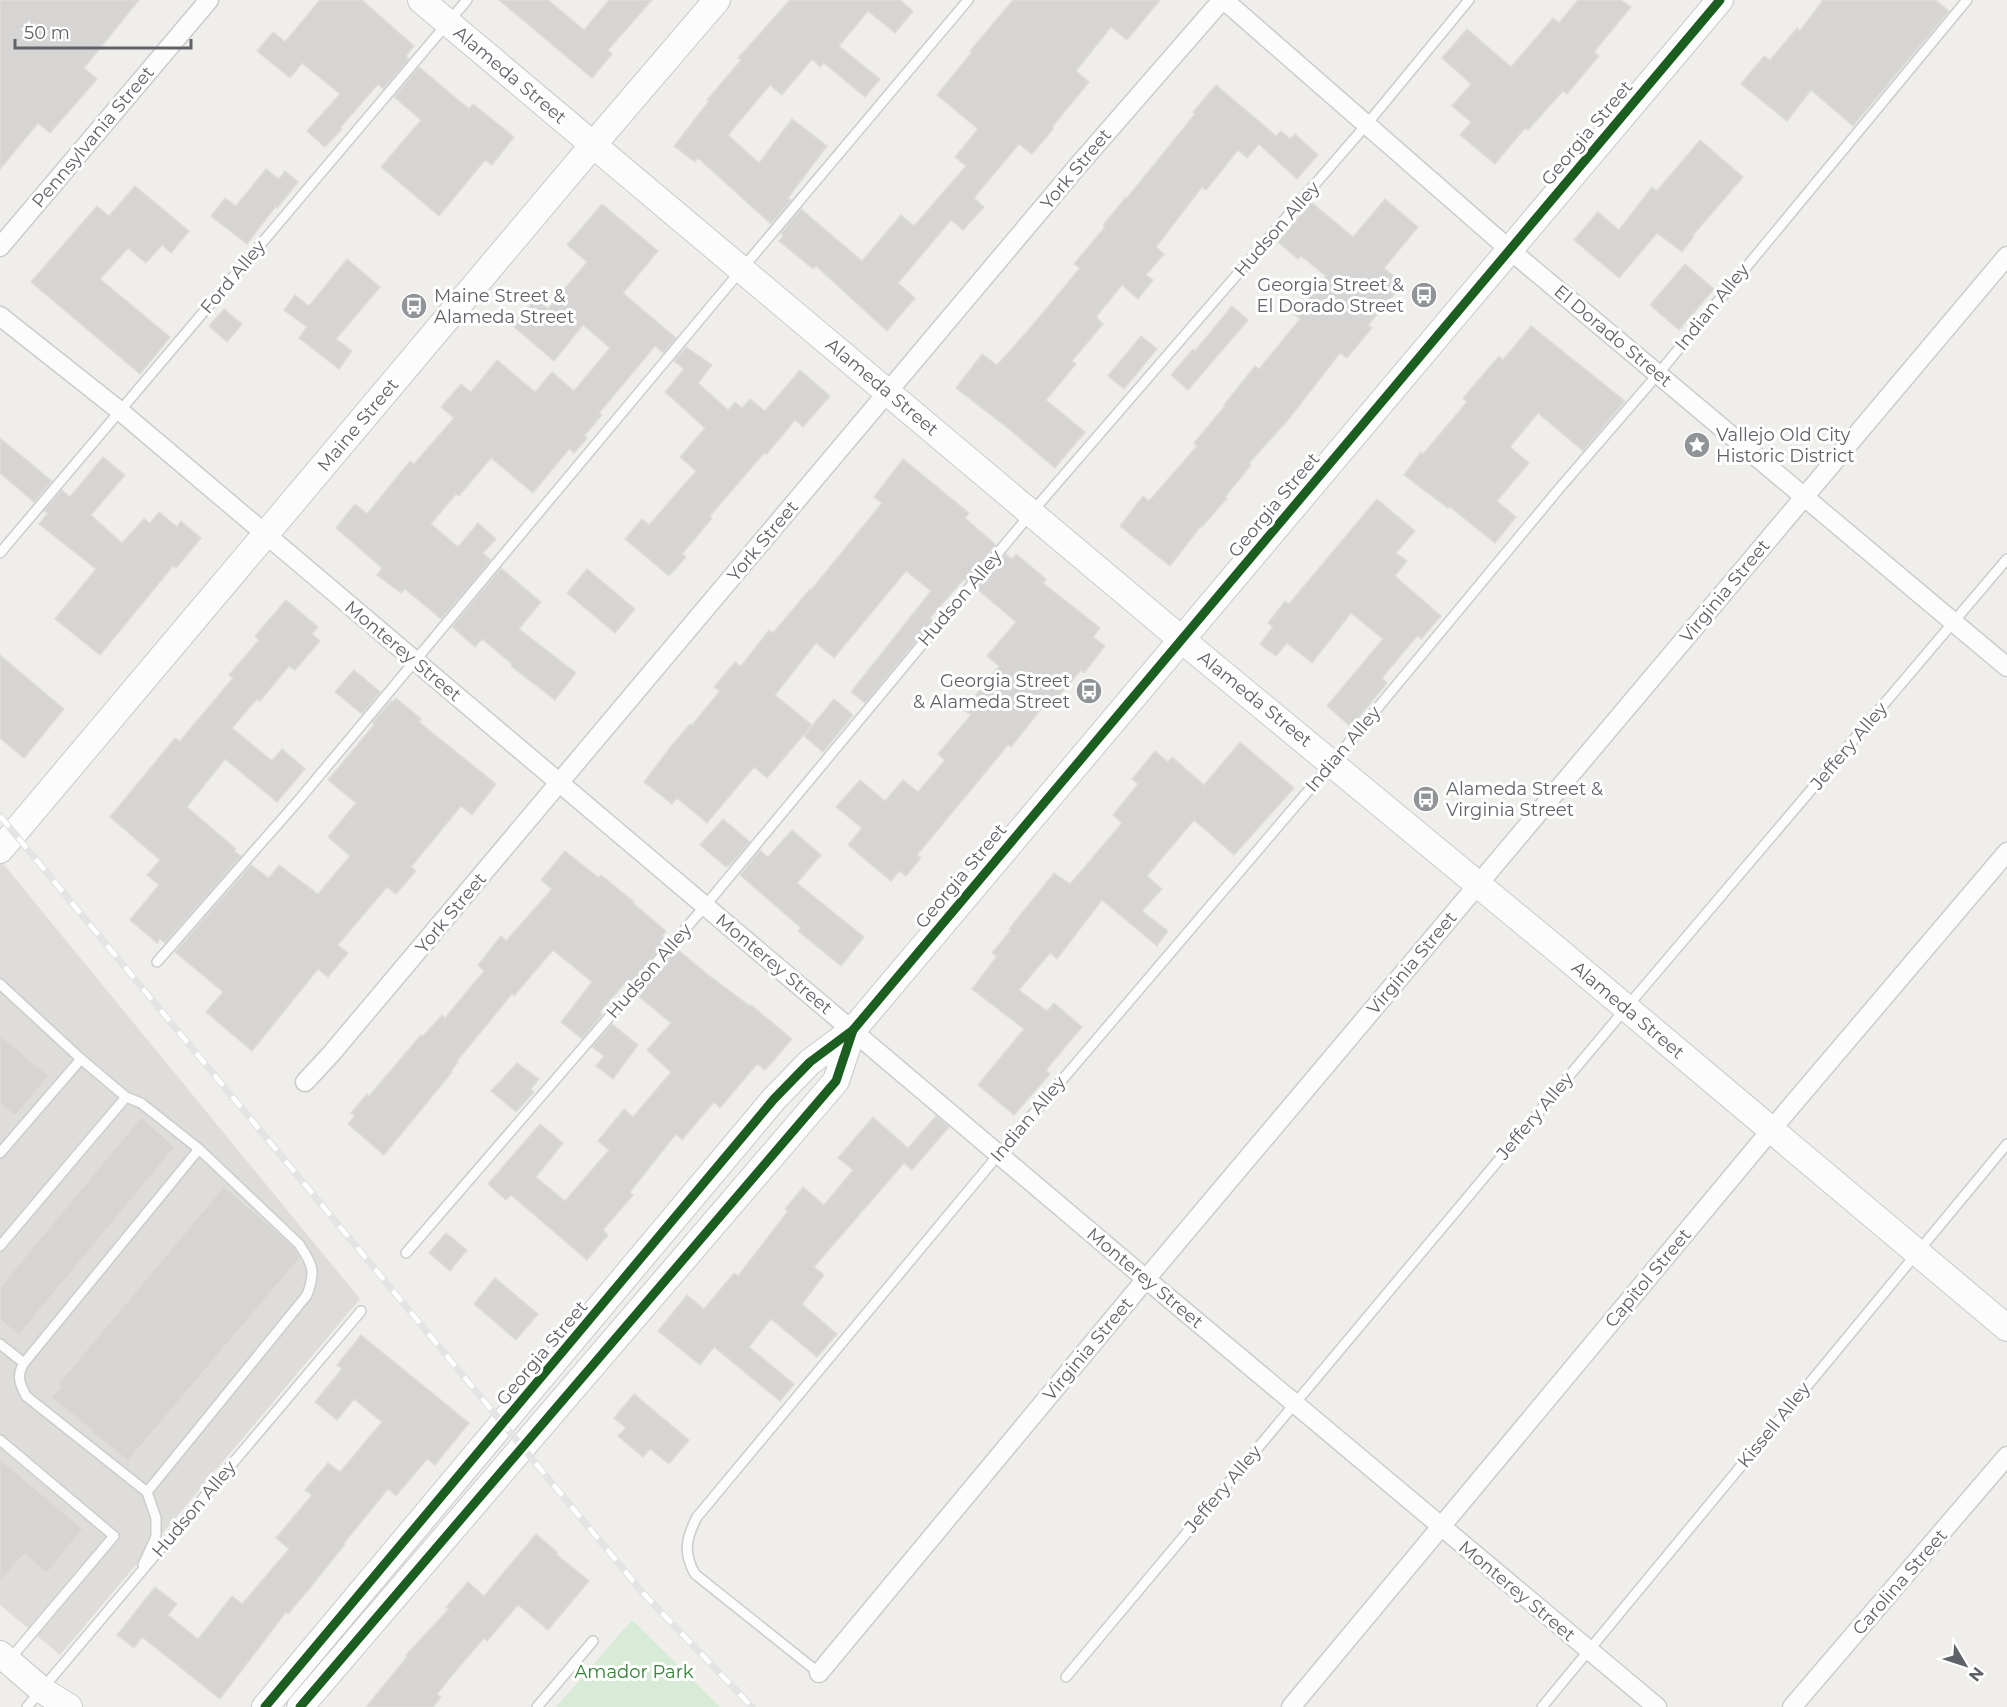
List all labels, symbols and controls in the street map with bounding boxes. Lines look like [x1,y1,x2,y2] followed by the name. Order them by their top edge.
[15,12,190,50] scale bar
[449,21,571,129] street label: Alameda Street
[24,22,70,44] text: 50 m
[27,62,159,212] street label: Pennsylvania Street
[1537,76,1637,190] street label: Georgia Street
[1036,124,1116,214] street label: York Street
[1230,177,1324,281] street label: Hudson Alley
[196,236,270,318] street label: Ford Alley
[1670,259,1754,355] street label: Indian Alley
[1257,274,1404,317] place label: Georgia Street & El Dorado Street
[1409,280,1439,310] bus stop icon: Georgia Street & El Dorado Street
[1549,280,1677,392] street label: El Dorado Street
[434,285,574,328] place label: Maine Street & Alameda Street
[399,291,429,321] bus stop icon: Maine Street & Alameda Street
[821,333,943,441] street label: Alameda Street
[313,374,403,476] street label: Maine Street
[1716,424,1855,467] place label: Vallejo Old City Historic District
[1682,430,1712,460] place icon: Vallejo Old City Historic District
[1224,448,1324,562] street label: Georgia Street
[723,496,803,586] street label: York Street
[1675,535,1775,647] street label: Virginia Street
[913,545,1007,651] street label: Hudson Alley
[340,596,466,706] street label: Monterey Street
[1194,646,1316,752] street label: Alameda Street
[913,670,1070,713] place label: Georgia Street & Alameda Street
[1074,676,1104,706] bus stop icon: Georgia Street & Alameda Street
[1805,698,1892,795] street label: Jeffery Alley
[1301,701,1385,796] street label: Indian Alley
[1446,778,1603,821] place label: Alameda Street & Virginia Street
[1411,784,1441,814] bus stop icon: Alameda Street & Virginia Street
[911,819,1011,933] street label: Georgia Street
[411,868,491,958] street label: York Street
[1362,907,1462,1019] street label: Virginia Street
[711,909,837,1019] street label: Monterey Street
[602,919,696,1023] street label: Hudson Alley
[1567,956,1689,1064] street label: Alameda Street
[1491,1068,1578,1165] street label: Jeffery Alley
[986,1071,1070,1166] street label: Indian Alley
[1082,1223,1208,1333] street label: Monterey Street
[1600,1224,1696,1332] street label: Capitol Street
[1038,1293,1138,1405] street label: Virginia Street
[492,1296,592,1410] street label: Georgia Street
[1733,1378,1815,1472] street label: Kissell Alley
[1179,1441,1266,1538] street label: Jeffery Alley
[147,1456,241,1562] street label: Hudson Alley
[1848,1525,1952,1639] street label: Carolina Street
[1454,1536,1580,1646] street label: Monterey Street
[1935,1635,1995,1695] north arrow
[574,1661,694,1683] park label: Amador Park
[1965,1663,1988,1685] text: N

